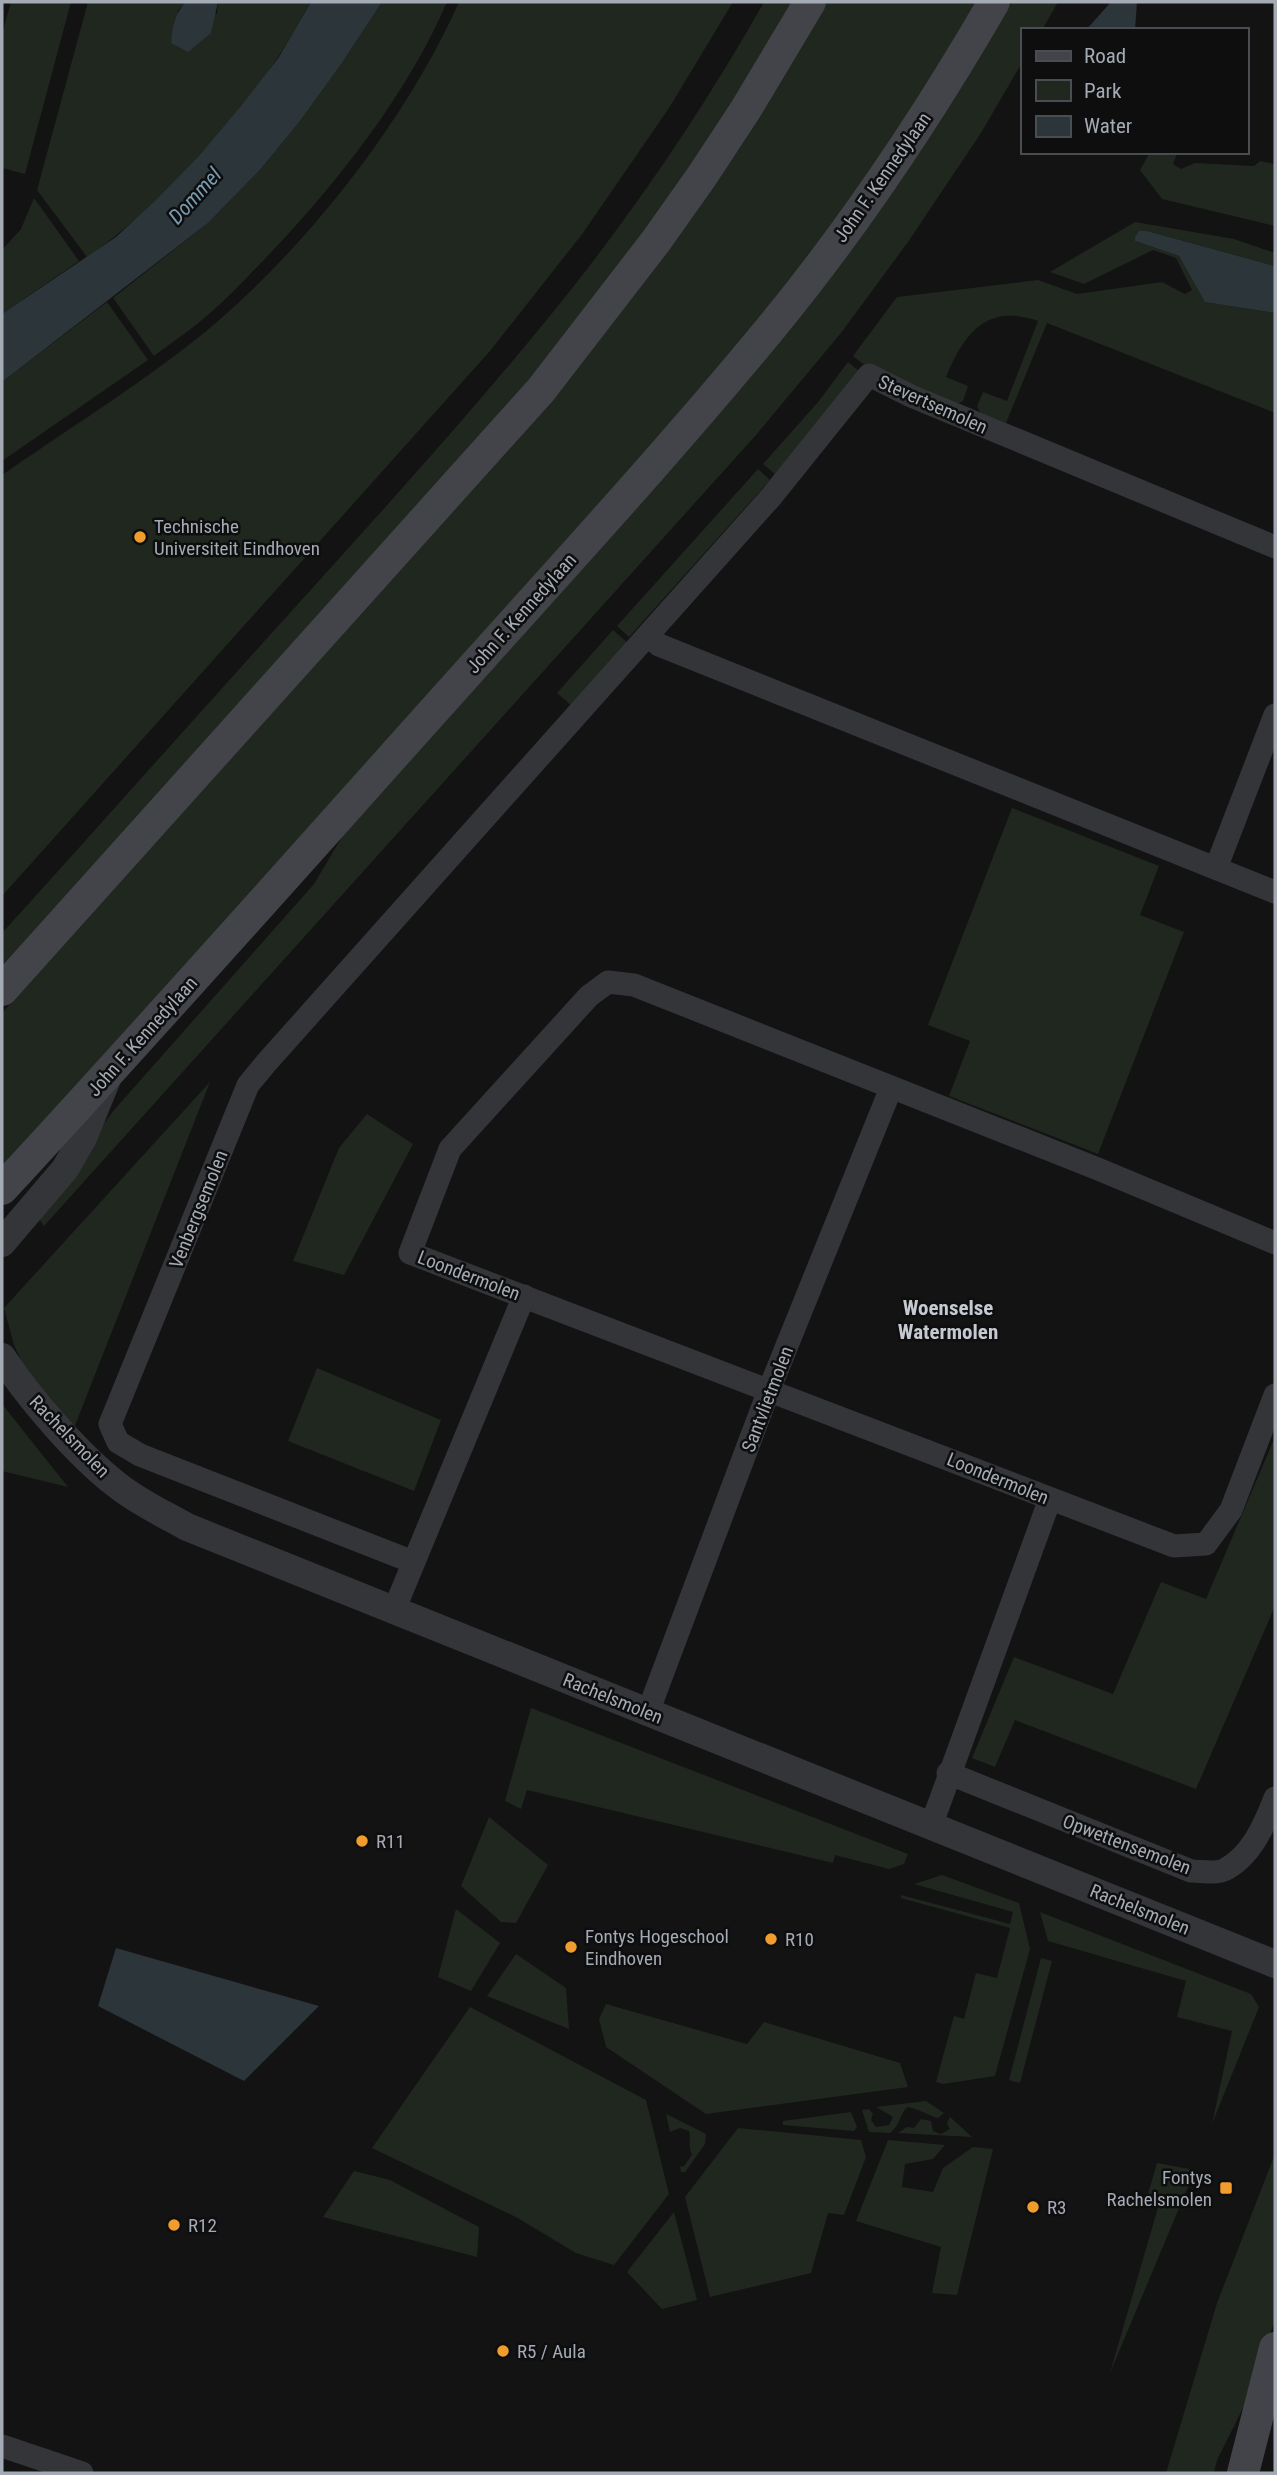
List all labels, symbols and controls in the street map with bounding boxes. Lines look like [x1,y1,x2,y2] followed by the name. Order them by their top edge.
[1021,28,1249,154] legend
[1084,44,1126,68] text: Road
[1084,79,1122,103] text: Park
[829,108,936,247] street label: John F. Kennedylaan
[1084,114,1132,138] text: Water
[164,163,226,229] water label: Dommel
[875,370,991,439] street label: Stevertsemolen
[154,515,320,560] place label: Technische Universiteit Eindhoven
[132,529,148,545] marker: Technische Universiteit Eindhoven
[462,549,581,678] street label: John F. Kennedylaan
[83,972,202,1101] street label: John F. Kennedylaan
[164,1147,233,1272] street label: Venbergsemolen
[414,1245,523,1306] street label: Loondermolen
[898,1296,998,1344] district label: Woenselse Watermolen
[737,1343,798,1455] street label: Santvlietmolen
[25,1390,115,1482] street label: Rachelsmolen
[944,1448,1052,1509] street label: Loondermolen
[560,1668,666,1729] street label: Rachelsmolen
[1060,1809,1194,1879] street label: Opwettensemolen
[376,1830,405,1853] place label: R11
[354,1833,370,1849] marker: R11
[1087,1879,1193,1940] street label: Rachelsmolen
[585,1925,729,1970] place label: Fontys Hogeschool Eindhoven
[785,1928,814,1951] place label: R10
[763,1931,779,1947] marker: R10
[563,1939,579,1955] marker: Fontys Hogeschool Eindhoven
[1107,2166,1212,2211] place label: Fontys Rachelsmolen
[1218,2180,1234,2196] marker: Fontys Rachelsmolen
[1047,2196,1066,2219] place label: R3
[1025,2199,1041,2215] marker: R3
[188,2214,217,2237] place label: R12
[166,2217,182,2233] marker: R12
[517,2340,586,2363] place label: R5 / Aula
[495,2343,511,2359] marker: R5 / Aula

